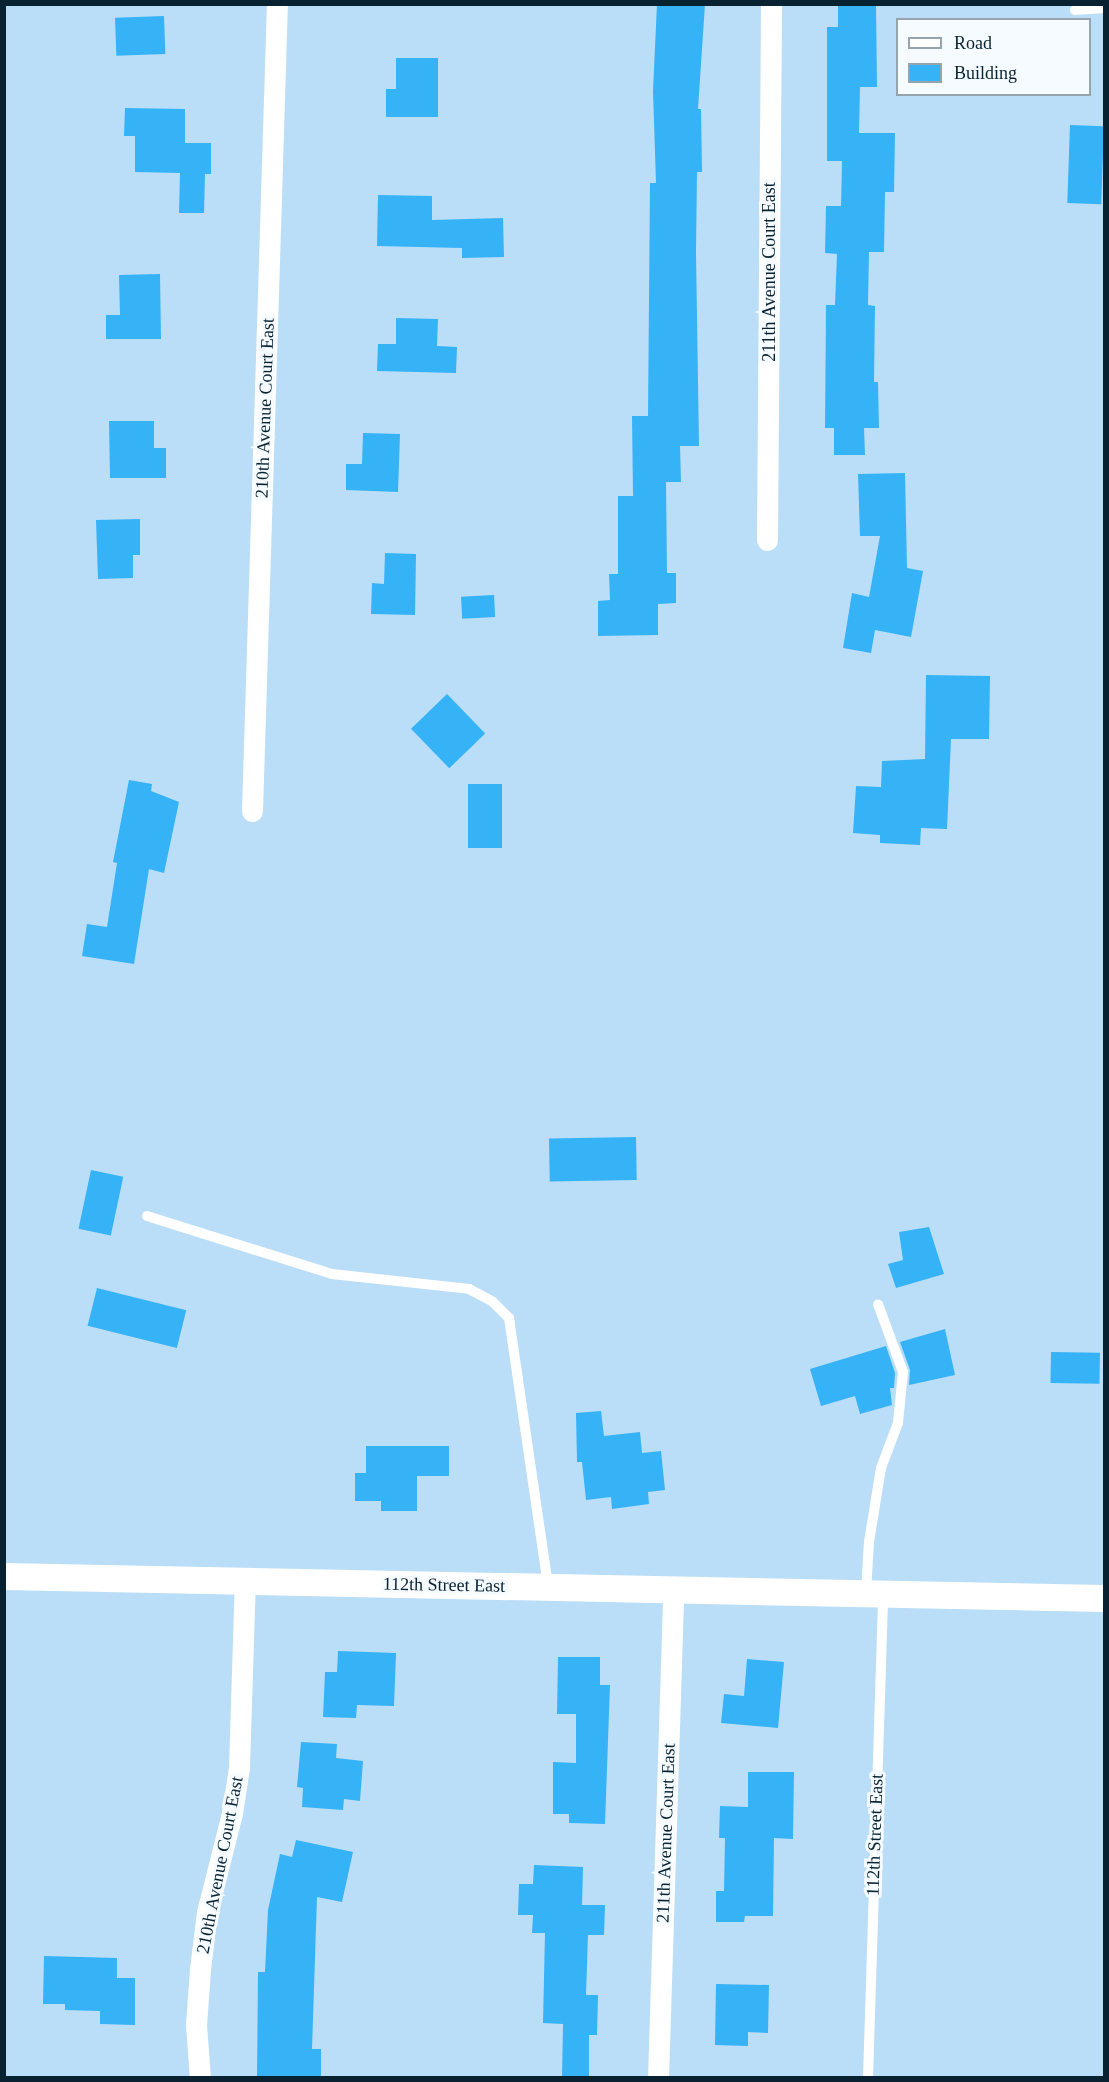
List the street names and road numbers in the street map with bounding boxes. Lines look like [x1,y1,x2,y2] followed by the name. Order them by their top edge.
[758,182,780,362] street label: 211th Avenue Court East
[251,317,279,499] street label: 210th Avenue Court East
[383,1573,505,1597] street label: 112th Street East
[652,1742,680,1924] street label: 211th Avenue Court East
[192,1774,248,1956] street label: 210th Avenue Court East
[862,1774,888,1896] street label: 112th Street East

